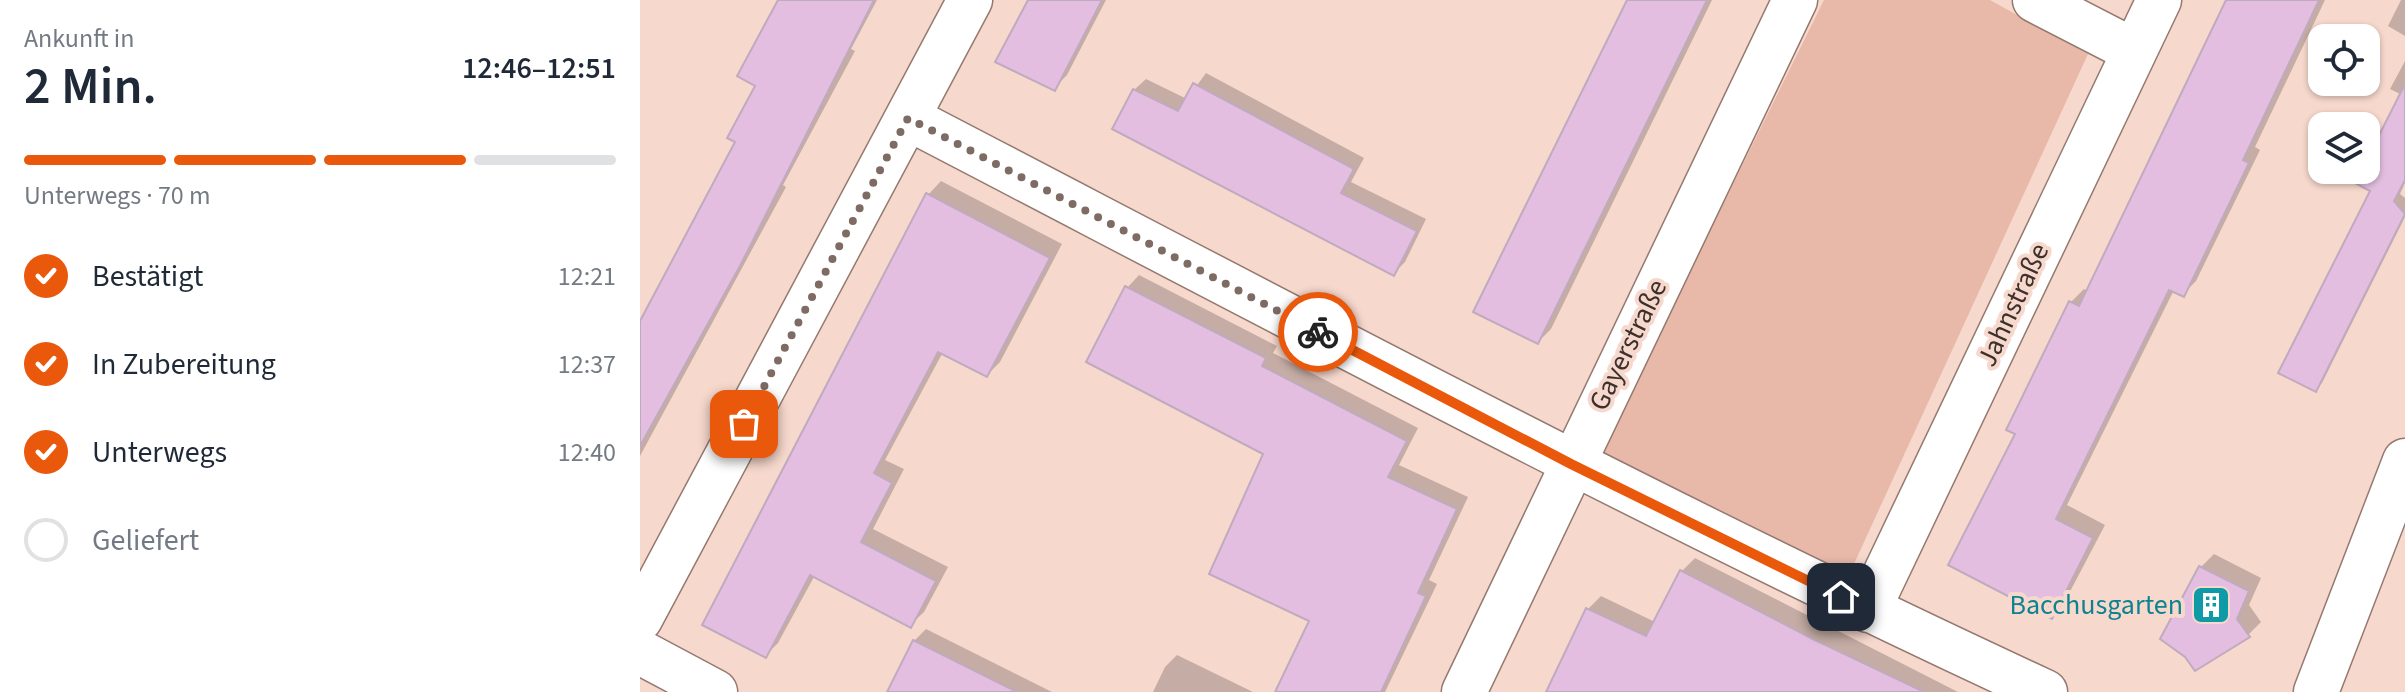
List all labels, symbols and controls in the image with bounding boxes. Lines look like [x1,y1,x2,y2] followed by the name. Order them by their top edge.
[24,20,134,57] text: Ankunft in
[2308,24,2380,184] map controls
[2308,24,2380,96] button: locate
[462,47,616,90] text: 12:46–12:51
[24,50,157,124] text: 2 Min.
[2308,112,2380,184] button: layers
[24,177,211,214] text: Unterwegs · 70 m
[1967,237,2059,373] street label: Jahnstraße
[24,254,68,298] icon: check
[92,255,203,298] text: Bestätigt
[558,258,616,295] text: 12:21
[1579,273,1677,417] street label: Gayerstraße
[1278,292,1358,372] courier
[1296,310,1340,354] icon: bike
[24,342,68,386] icon: check
[92,343,276,386] text: In Zubereitung
[558,346,616,383] text: 12:37
[710,390,778,458] pin
[722,402,766,446] icon: bag
[24,430,68,474] icon: check
[92,431,227,474] text: Unterwegs
[558,434,616,471] text: 12:40
[92,519,199,562] text: Geliefert
[1807,563,1875,631] pin
[1819,575,1863,619] icon: home
[2190,584,2232,626] building icon: Bacchusgarten
[2010,585,2183,625] place label: Bacchusgarten

